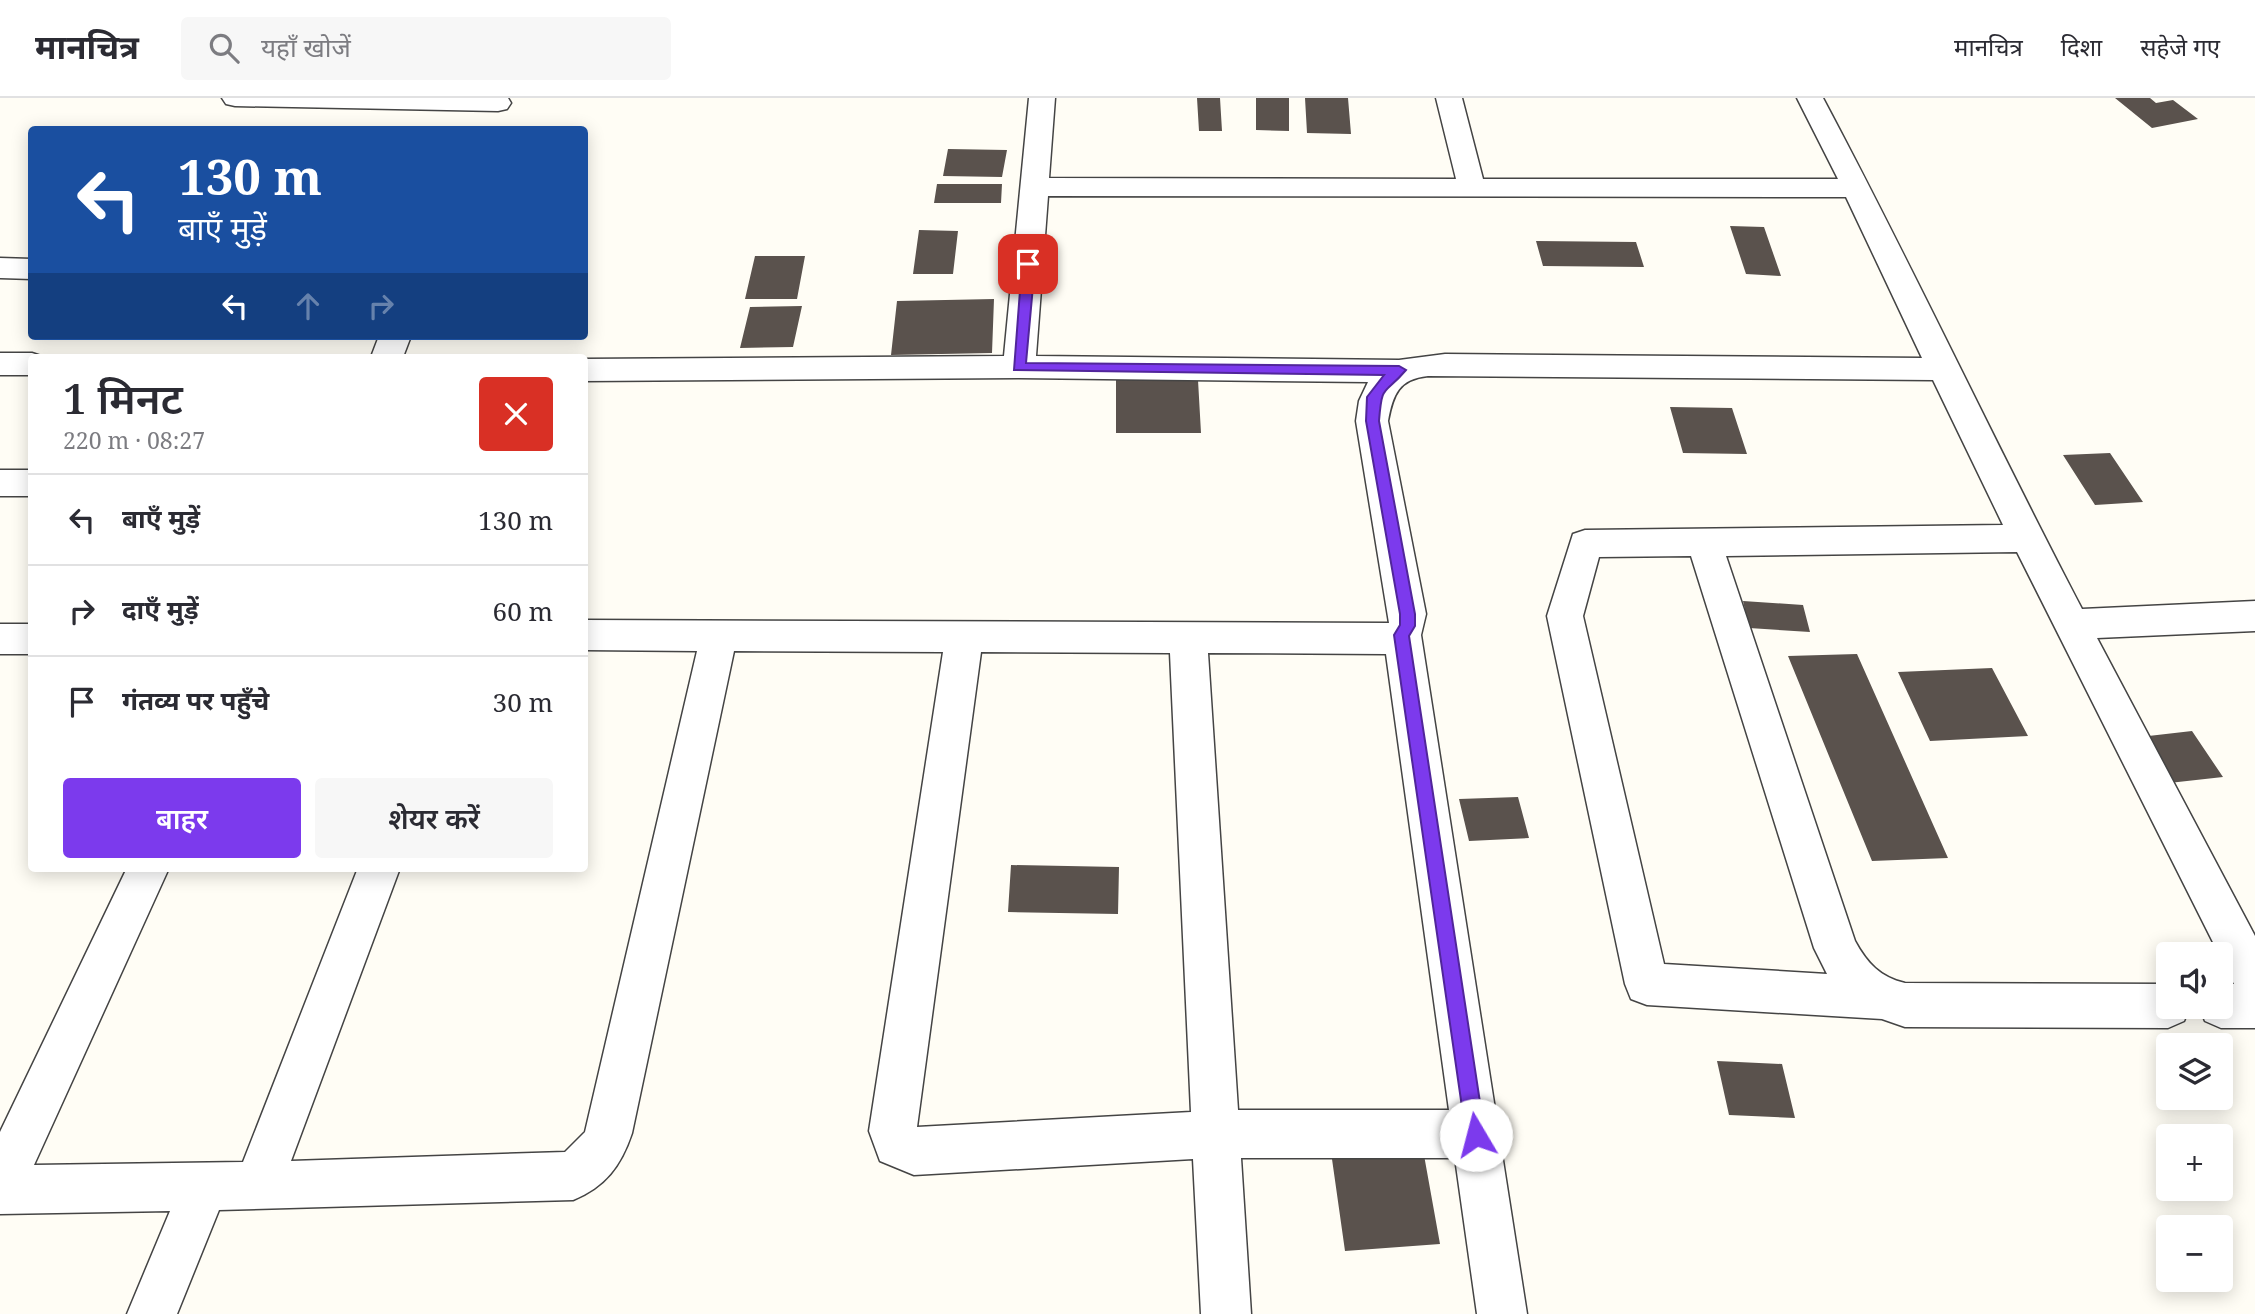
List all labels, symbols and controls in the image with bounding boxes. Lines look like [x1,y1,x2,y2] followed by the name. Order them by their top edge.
[181,17,671,80] search box
[35,24,139,69] text: मानचित्र
[205,29,243,67] icon: search
[261,29,351,65] text: यहाँ खोजें
[1954,30,2023,63] text: मानचित्र
[2061,30,2102,63] text: दिशा
[2140,30,2220,63] text: सहेजे गए
[178,143,322,209] text: 130 m
[63,154,154,245] icon: left
[178,206,267,249] text: बाएँ मुड़ें
[998,234,1058,294] pin
[1009,245,1047,283] icon: arrive
[216,287,254,325] icon: left
[289,287,327,325] icon: ahead
[362,287,400,325] icon: right
[63,369,183,426] text: 1 मिनट
[479,377,553,451] button: close
[63,424,205,456] text: 220 m · 08:27
[122,500,200,536] text: बाएँ मुड़ें
[63,501,101,539] icon: left
[478,502,553,538] text: 130 m
[122,591,199,627] text: दाएँ मुड़ें
[63,592,101,630] icon: right
[493,593,553,629] text: 60 m
[122,682,269,718] text: गंतव्य पर पहुँचे
[63,683,101,721] icon: arrive
[493,684,553,720] text: 30 m
[63,778,301,858] button: बाहर
[315,778,553,858] button: शेयर करें
[2156,942,2233,1292] map controls
[2156,942,2233,1019] button: sound
[2156,1033,2233,1110] button: layers
[1439,1098,1513,1172] position arrow
[2156,1124,2233,1201] button: +
[2156,1215,2233,1292] button: −

